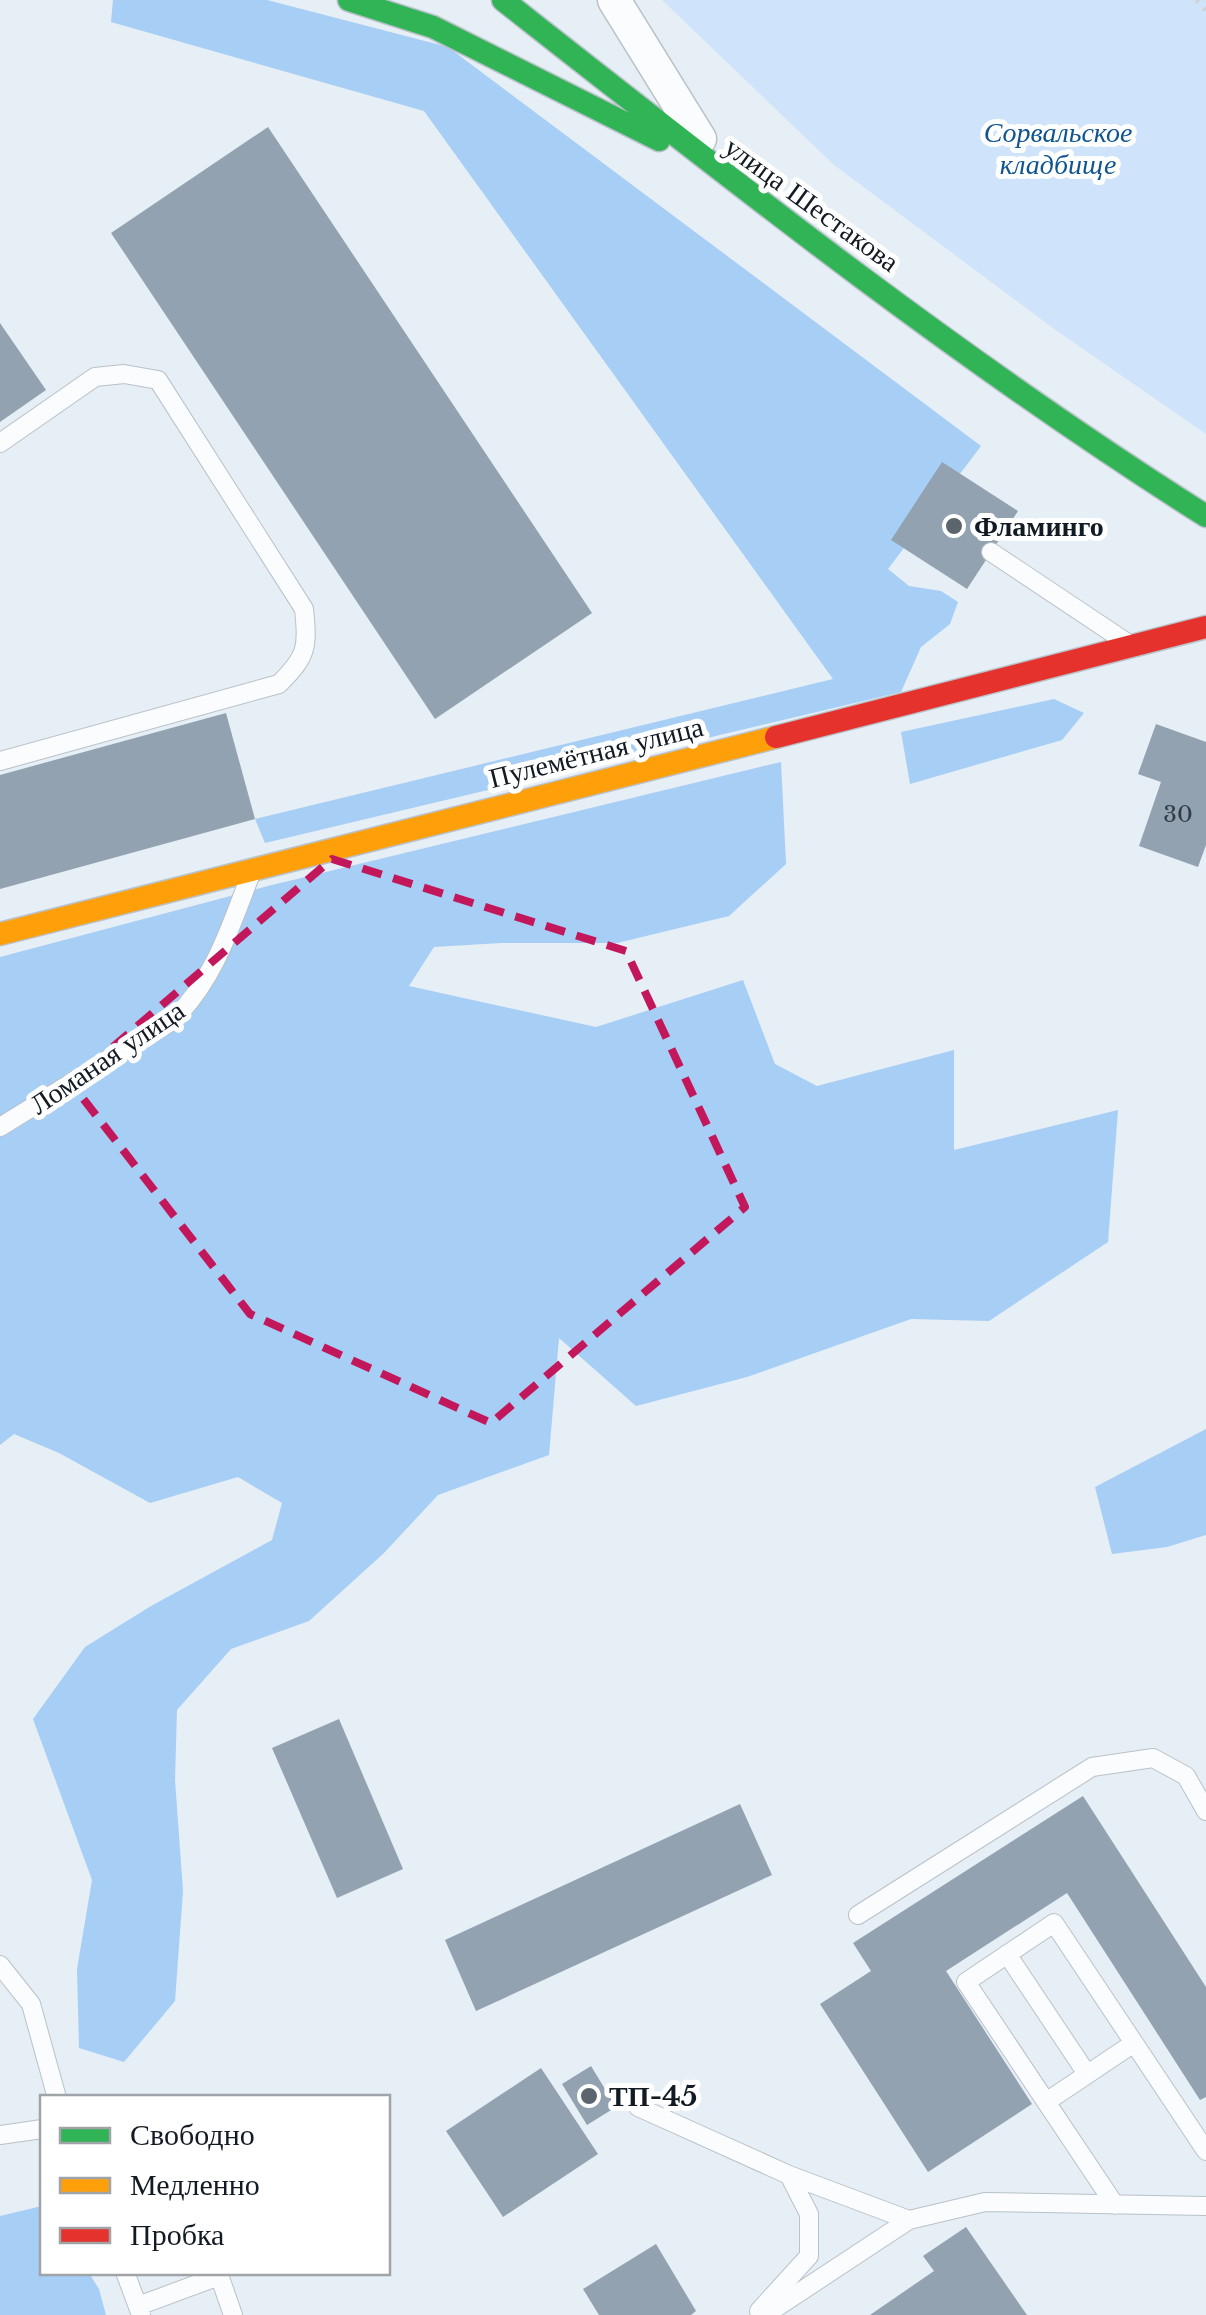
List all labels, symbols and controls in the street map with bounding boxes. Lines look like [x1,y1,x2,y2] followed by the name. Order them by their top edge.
[984,115,1132,182] park label: Сорвальское кладбище
[718,129,906,280] street label: улица Шестакова
[974,509,1104,544] place label: Фламинго
[943,515,965,537] marker: Фламинго
[486,709,707,796] street label: Пулемётная улица
[1163,801,1193,828] house number: 30
[23,992,192,1122] street label: Ломаная улица
[609,2079,698,2114] place label: ТП-45
[578,2085,600,2107] marker: ТП-45
[40,2095,390,2275] legend
[130,2116,255,2153] text: Свободно
[130,2166,260,2203] text: Медленно
[130,2216,224,2253] text: Пробка

